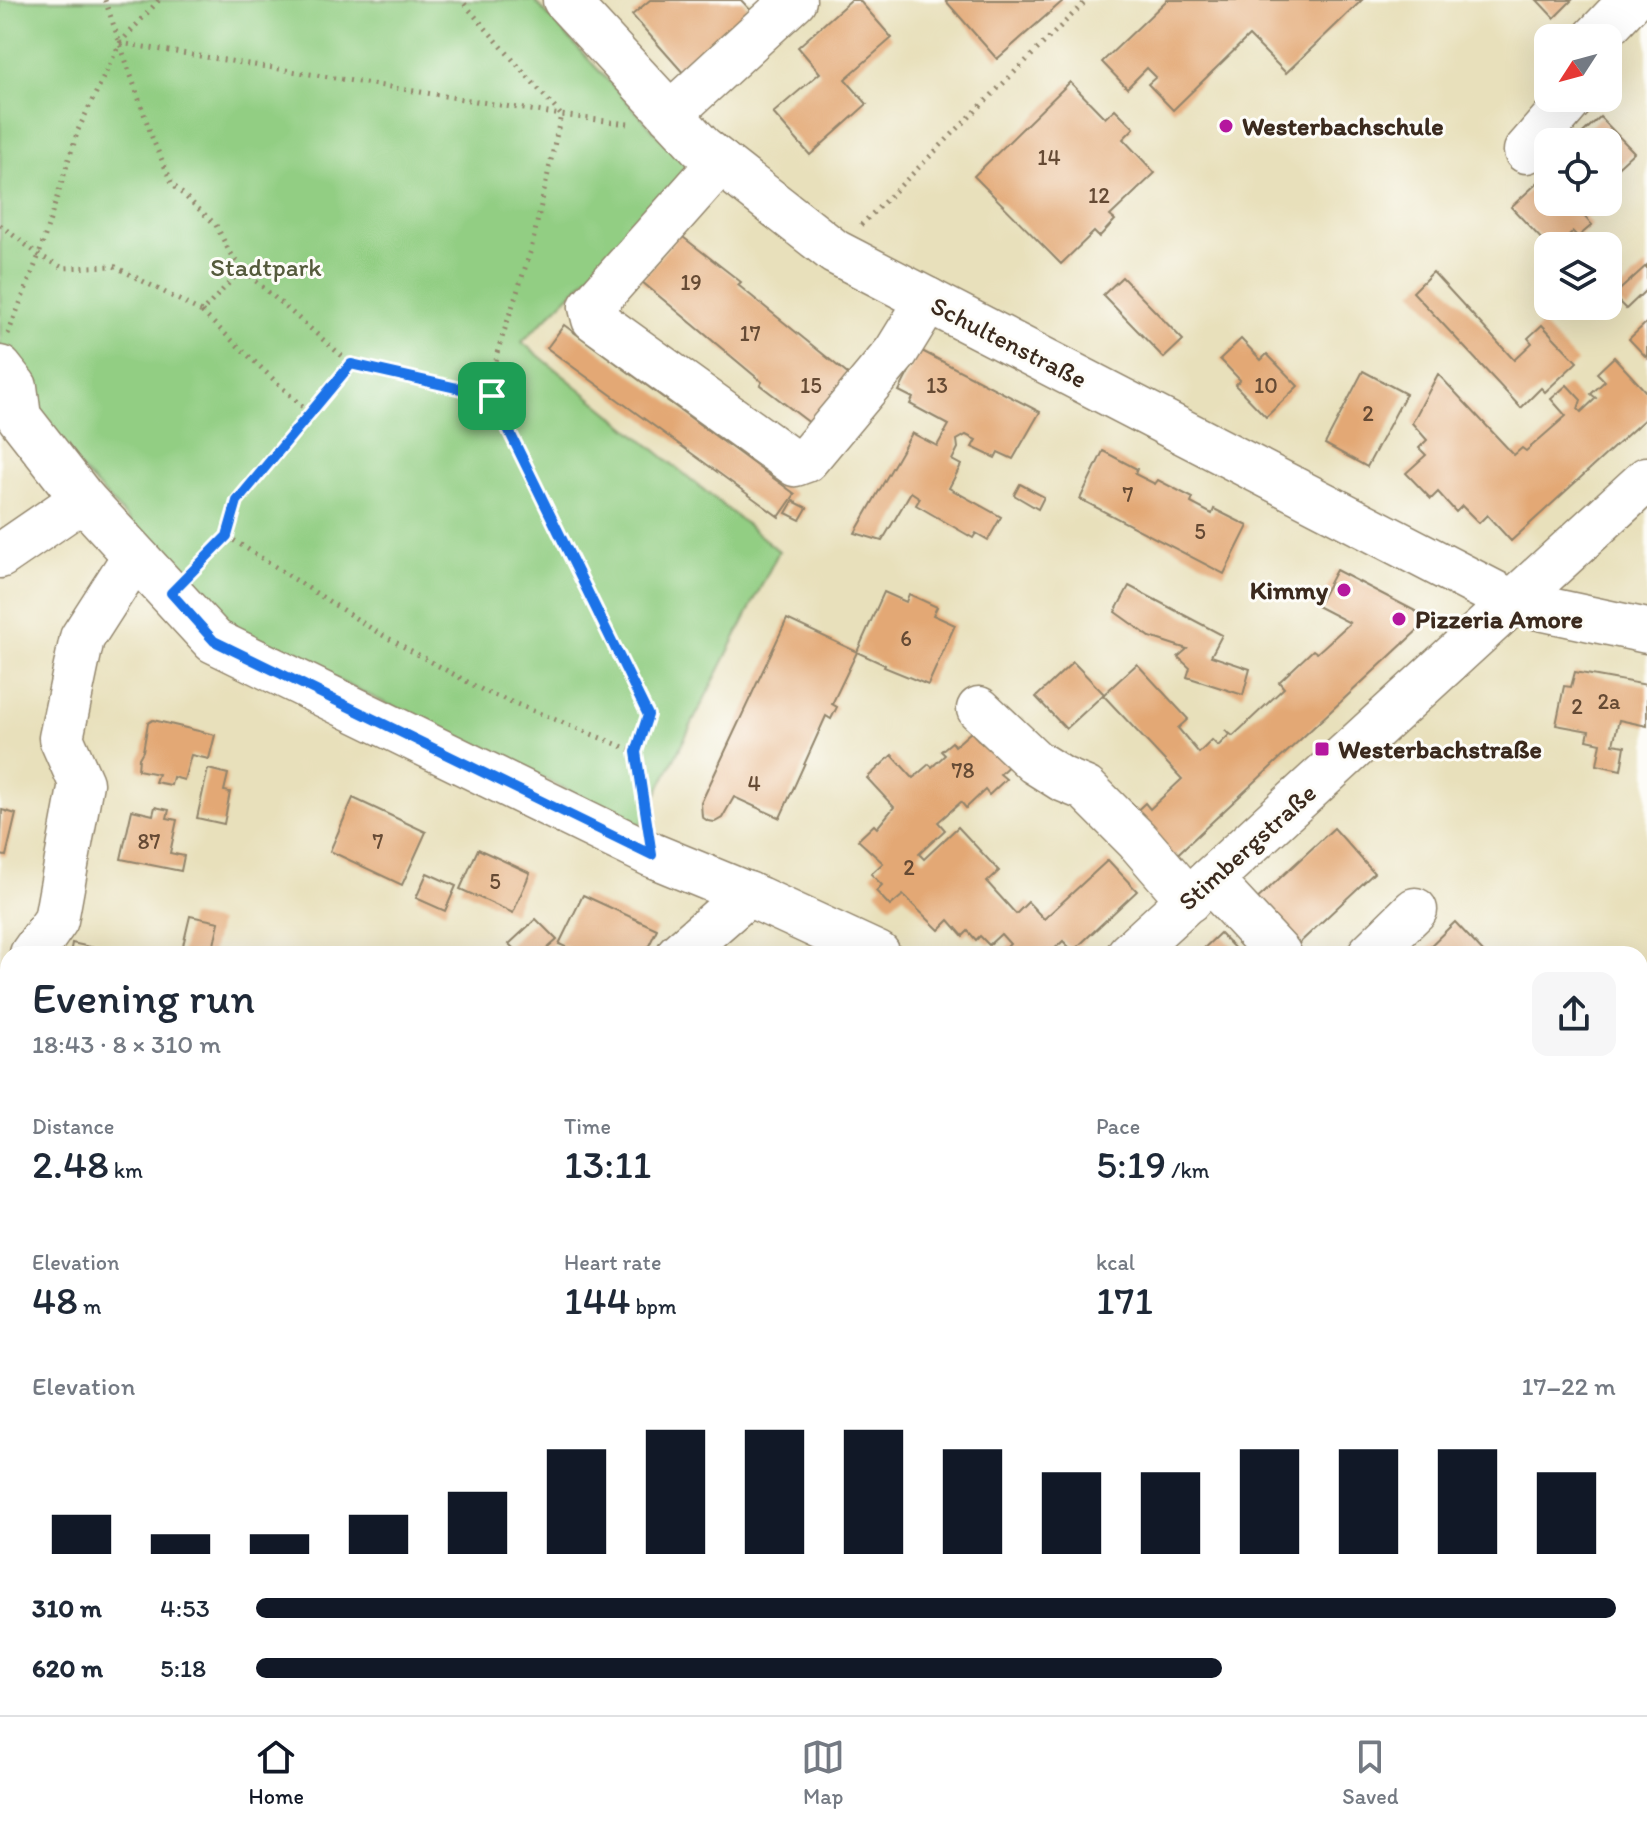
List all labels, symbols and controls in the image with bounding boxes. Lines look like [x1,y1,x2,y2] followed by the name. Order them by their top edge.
[1534,24,1622,112] north arrow
[1534,24,1622,320] map controls
[1242,110,1444,142] place label: Westerbachschule
[1217,117,1235,135] marker: Westerbachschule
[1534,128,1622,216] button: locate
[1037,144,1061,171] house number: 14
[1088,182,1110,209] house number: 12
[1534,232,1622,320] button: layers
[210,251,322,283] park label: Stadtpark
[680,269,702,296] house number: 19
[926,289,1092,395] street label: Schultenstraße
[739,320,761,347] house number: 17
[458,362,526,430] pin
[800,372,822,399] house number: 15
[926,372,948,399] house number: 13
[1254,372,1278,399] house number: 10
[470,374,514,418] icon: arrive
[1362,400,1374,427] house number: 2
[1123,481,1134,508] house number: 7
[1194,518,1206,545] house number: 5
[1250,574,1329,606] place label: Kimmy
[1335,581,1353,599] marker: Kimmy
[1415,603,1583,635] place label: Pizzeria Amore
[1390,610,1408,628] marker: Pizzeria Amore
[900,625,912,652] house number: 6
[1597,688,1621,715] house number: 2a
[1571,693,1583,720] house number: 2
[1338,733,1542,765] place label: Westerbachstraße
[1313,740,1331,758] marker: Westerbachstraße
[952,757,974,784] house number: 78
[747,770,761,797] house number: 4
[1171,777,1323,917] street label: Stimbergstraße
[138,828,161,855] house number: 87
[373,828,384,855] house number: 7
[903,854,915,881] house number: 2
[489,868,501,895] house number: 5
[32,971,255,1024] text: Evening run
[1532,972,1616,1056] button: share
[32,1028,221,1060] text: 18:43 · 8 × 310 m
[32,1113,114,1140] text: Distance
[564,1113,611,1140] text: Time
[1096,1113,1140,1140] text: Pace
[32,1140,109,1188] text: 2.48
[564,1140,651,1188] text: 13:11
[1096,1140,1166,1188] text: 5:19
[109,1157,143,1184] text: km
[1166,1157,1210,1184] text: /km
[32,1249,119,1276] text: Elevation
[564,1249,661,1276] text: Heart rate
[1096,1249,1135,1276] text: kcal
[32,1276,78,1324] text: 48
[564,1276,631,1324] text: 144
[1096,1276,1153,1324] text: 171
[78,1293,101,1320] text: m
[631,1293,676,1320] text: bpm
[32,1370,135,1402] text: Elevation
[1521,1370,1616,1402] text: 17–22 m
[32,1592,102,1624] text: 310 m
[160,1592,210,1624] text: 4:53
[32,1652,103,1684] text: 620 m
[160,1652,206,1684] text: 5:18
[249,1735,304,1810] tab: Home
[801,1735,845,1810] tab: Map
[1342,1735,1398,1810] tab: Saved

